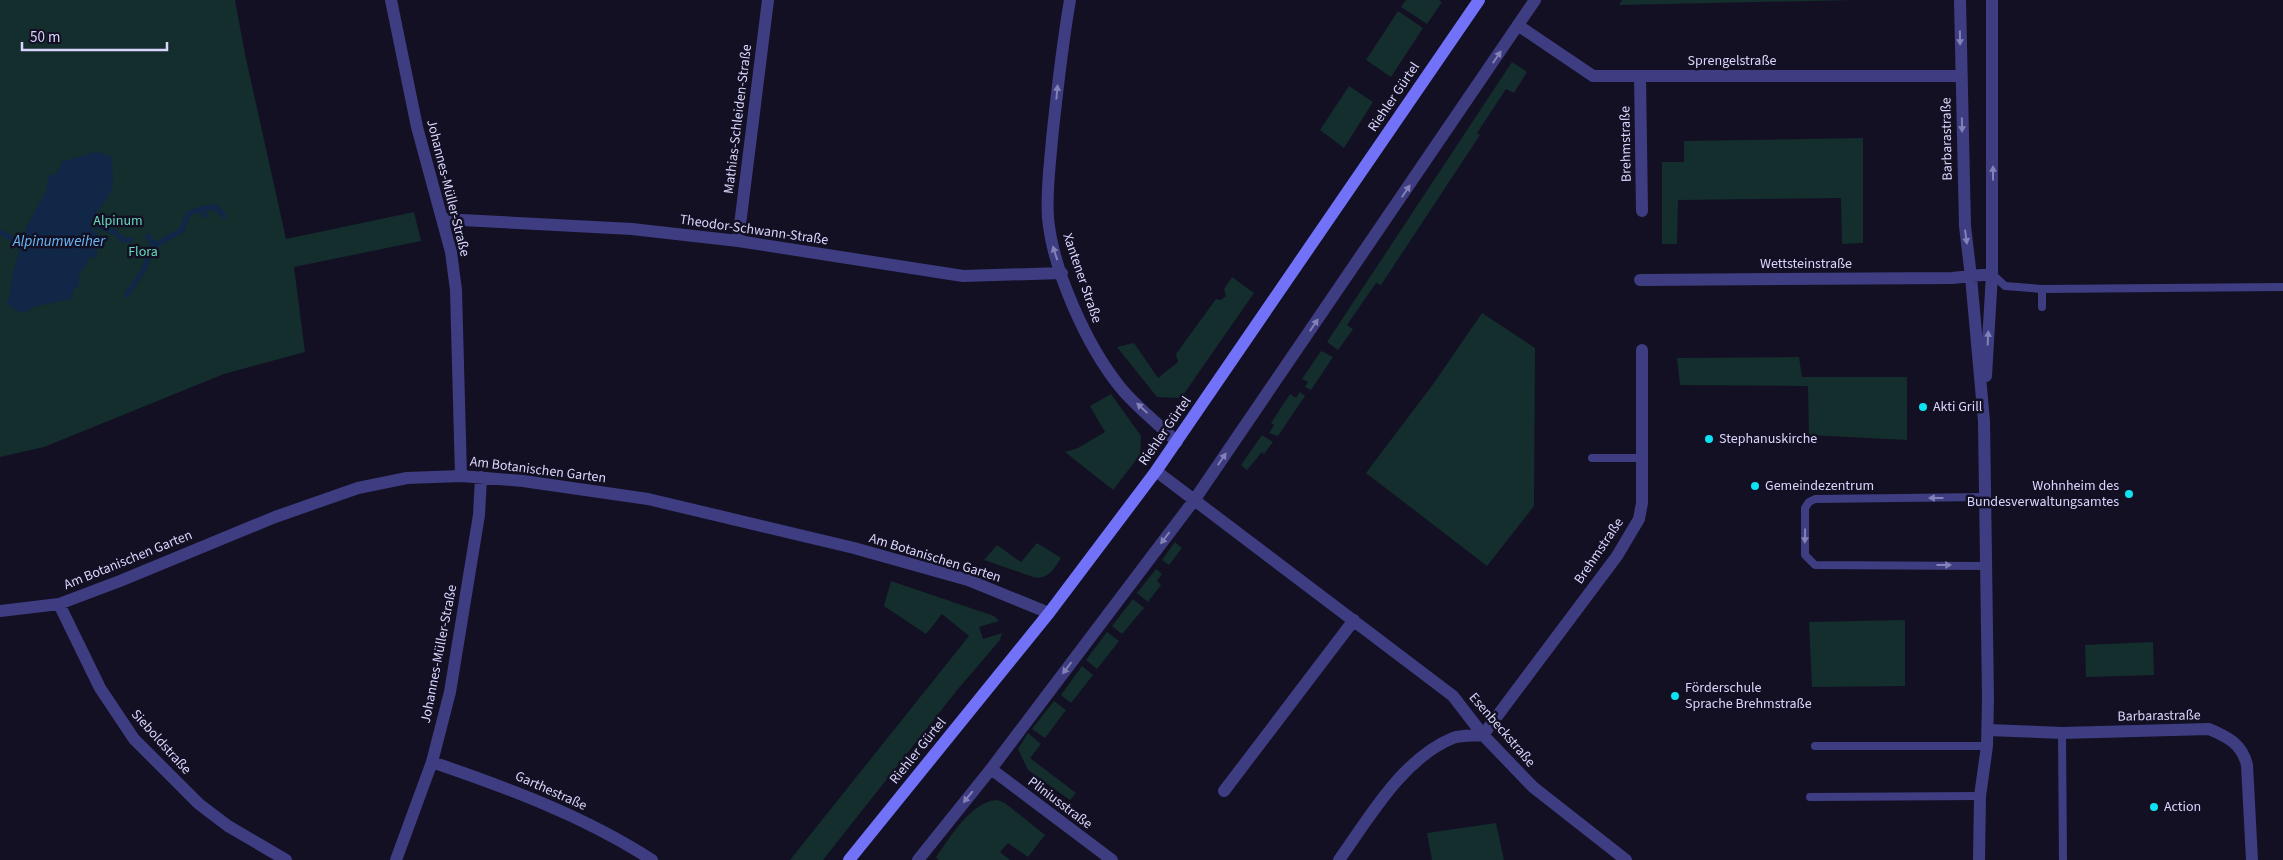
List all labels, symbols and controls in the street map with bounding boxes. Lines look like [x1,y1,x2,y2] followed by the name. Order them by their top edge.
[22,20,168,52] scale bar
[30,27,60,48] text: 50 m
[1956,30,1964,46] one-way arrow
[719,43,757,195] street label: Mathias-Schleiden-Straße
[1492,50,1502,64] one-way arrow
[1688,51,1776,71] street label: Sprengelstraße
[1363,58,1425,136] street label: Riehler Gürtel
[1053,84,1061,100] one-way arrow
[1936,97,1958,181] street label: Barbarastraße
[1615,106,1637,182] street label: Brehmstraße
[421,117,475,259] street label: Johannes-Müller-Straße
[1958,117,1966,133] one-way arrow
[1989,165,1997,181] one-way arrow
[1401,184,1411,198] one-way arrow
[678,210,830,250] street label: Theodor-Schwann-Straße
[93,211,143,231] park label: Alpinum
[1962,229,1970,245] one-way arrow
[1057,230,1107,326] street label: Xantener Straße
[12,231,106,252] water label: Alpinumweiher
[128,242,158,262] park label: Flora
[1051,246,1059,261] one-way arrow
[1760,254,1852,274] street label: Wettsteinstraße
[1309,318,1319,332] one-way arrow
[1985,329,1993,345] one-way arrow
[1134,392,1196,470] street label: Riehler Gürtel
[1933,397,1983,417] place label: Akti Grill
[1917,401,1929,413] marker: Akti Grill
[1136,402,1148,414] one-way arrow
[1719,429,1817,449] place label: Stephanuskirche
[1703,433,1715,445] marker: Stephanuskirche
[469,452,607,488] street label: Am Botanischen Garten
[1217,452,1227,466] one-way arrow
[1765,476,1874,496] place label: Gemeindezentrum
[1967,476,2119,512] place label: Wohnheim des Bundesverwaltungsamtes
[1749,480,1761,492] marker: Gemeindezentrum
[2123,488,2135,500] marker: Wohnheim des Bundesverwaltungsamtes
[1928,494,1944,502] one-way arrow
[1569,514,1629,588] street label: Brehmstraße
[61,525,195,595] street label: Am Botanischen Garten
[867,528,1003,588] street label: Am Botanischen Garten
[1801,528,1809,544] one-way arrow
[1160,531,1170,545] one-way arrow
[1936,561,1952,569] one-way arrow
[416,583,462,725] street label: Johannes-Müller-Straße
[1062,661,1072,675] one-way arrow
[1685,678,1812,714] place label: Förderschule Sprache Brehmstraße
[1464,688,1540,772] street label: Esenbeckstraße
[1669,690,1681,702] marker: Förderschule Sprache Brehmstraße
[126,705,196,779] street label: Sieboldstraße
[2117,705,2201,727] street label: Barbarastraße
[885,713,951,789] street label: Riehler Gürtel
[512,766,590,816] street label: Garthestraße
[1023,772,1097,834] street label: Pliniusstraße
[963,790,974,803] one-way arrow
[2164,797,2201,817] place label: Action
[2148,801,2160,813] marker: Action

